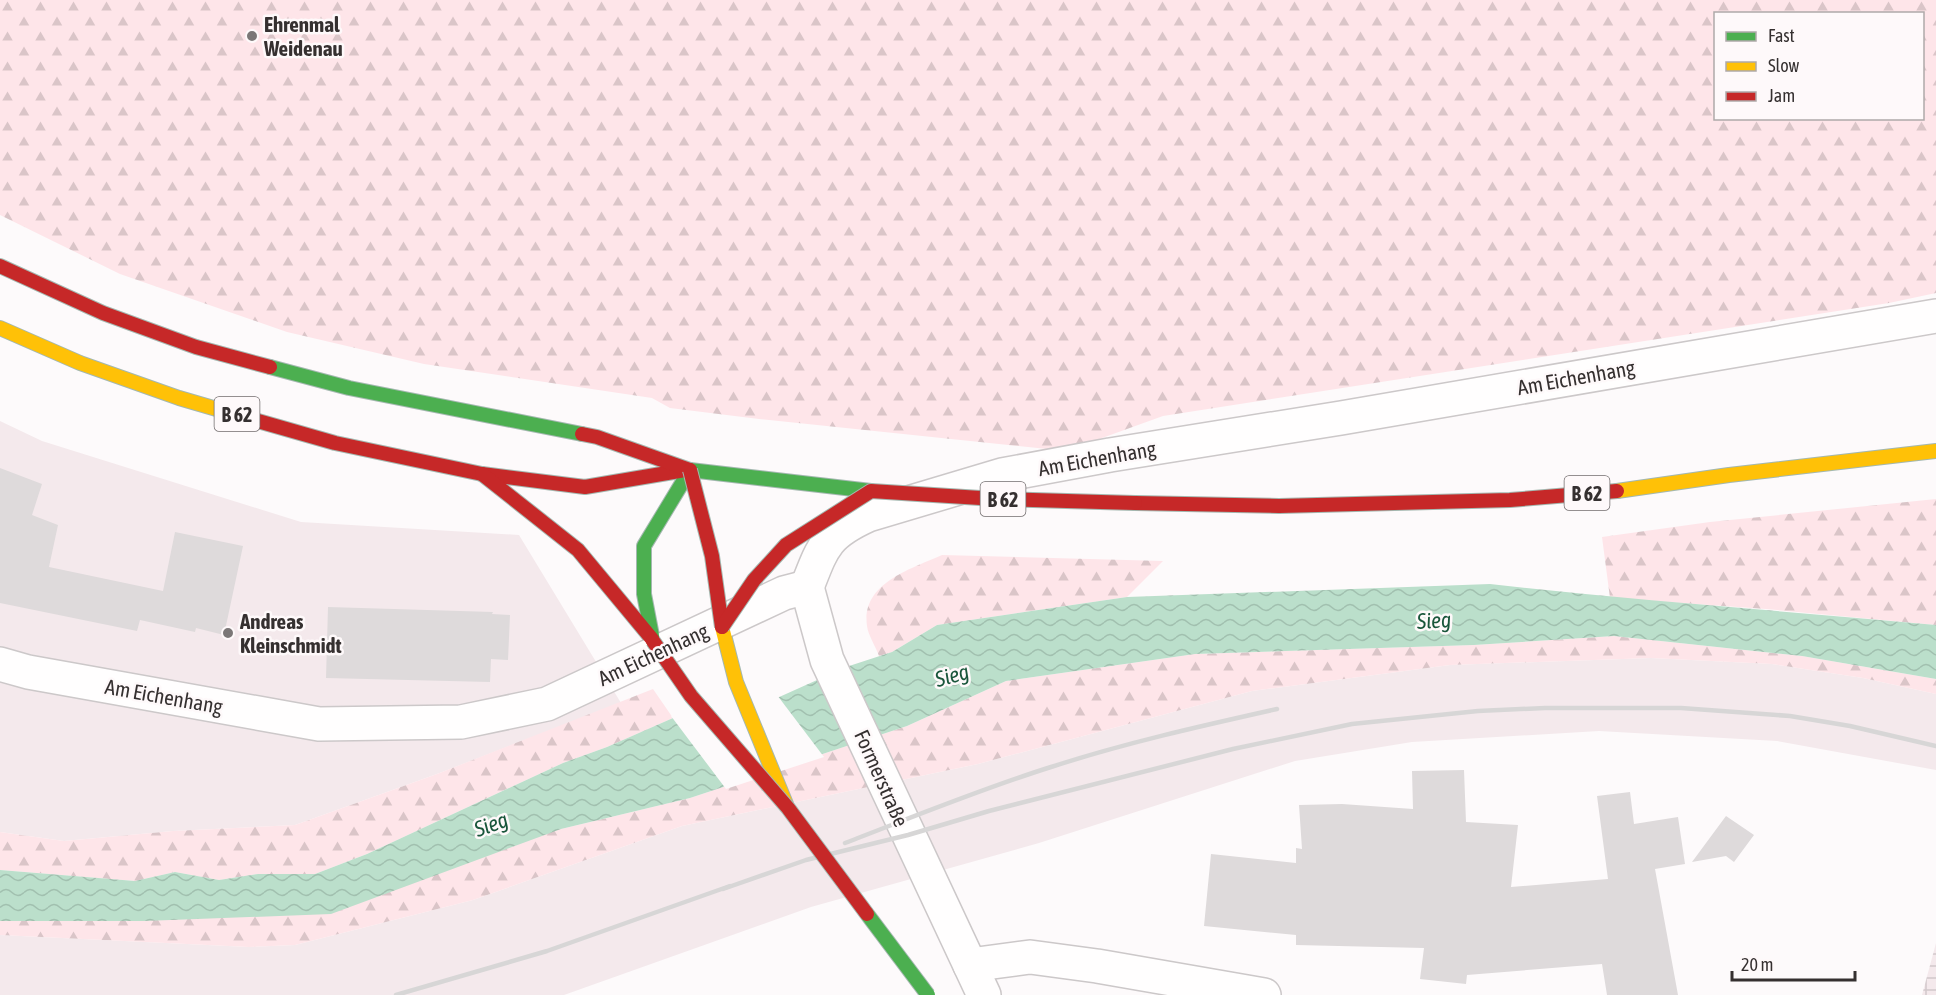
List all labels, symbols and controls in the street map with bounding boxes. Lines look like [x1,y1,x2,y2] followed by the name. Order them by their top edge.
[263,12,343,60] place label: Ehrenmal Weidenau
[1714,12,1924,120] legend
[1768,25,1795,46] text: Fast
[245,29,259,43] marker: Ehrenmal Weidenau
[1768,55,1799,76] text: Slow
[1768,85,1795,106] text: Jam
[1515,355,1637,399] street label: Am Eichenhang
[214,397,260,431] road number: B 62
[1036,436,1158,480] street label: Am Eichenhang
[1564,476,1610,510] road number: B 62
[980,482,1026,516] road number: B 62
[1415,606,1452,634] water label: Sieg
[239,609,342,657] place label: Andreas Kleinschmidt
[594,618,712,690] street label: Am Eichenhang
[221,626,235,640] marker: Andreas Kleinschmidt
[931,658,972,692] water label: Sieg
[103,674,225,718] street label: Am Eichenhang
[850,726,914,830] street label: Formerstraße
[470,806,512,842] water label: Sieg
[1732,944,1855,982] scale bar
[1741,954,1773,975] text: 20 m

